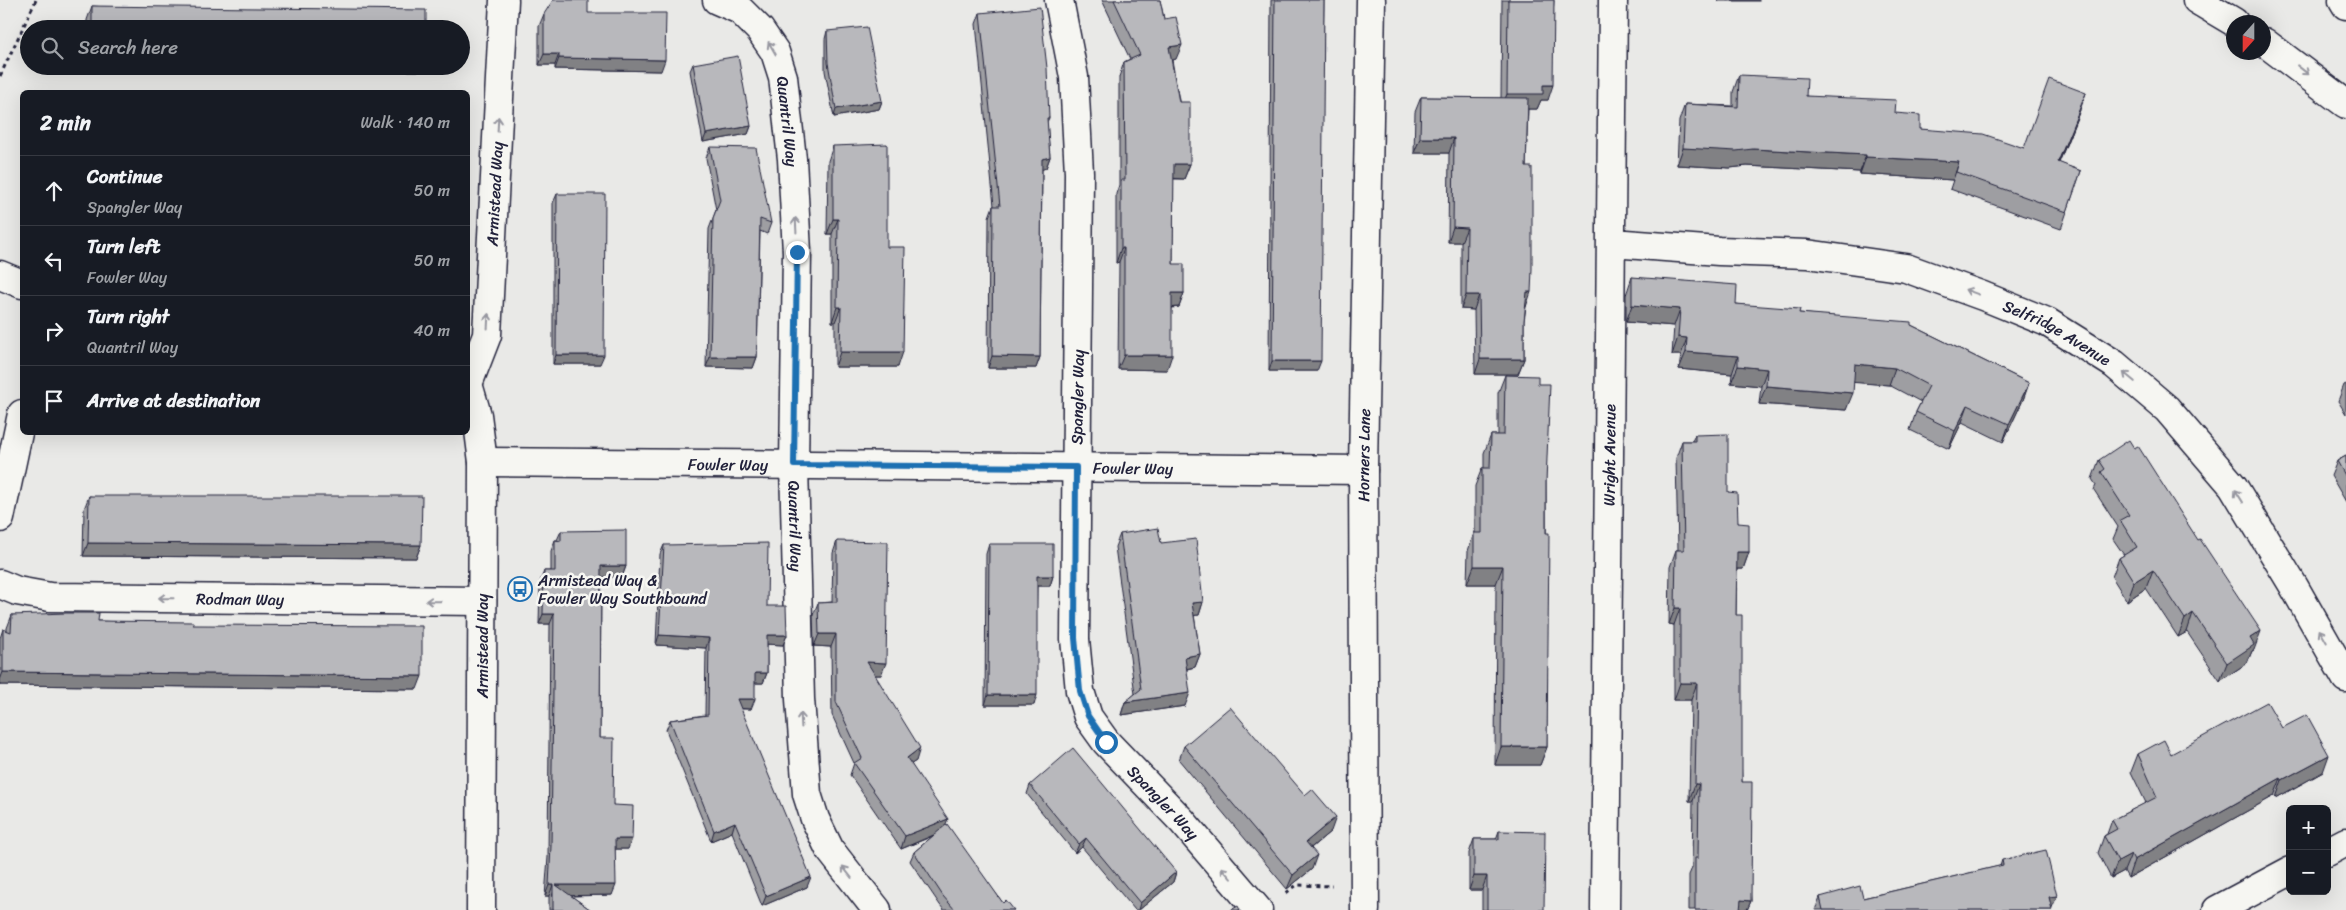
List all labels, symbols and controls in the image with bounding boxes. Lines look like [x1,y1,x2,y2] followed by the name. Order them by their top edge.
[2226,15,2271,60] north arrow
[20,20,470,75] search box
[78,31,178,64] text: Search here
[38,34,66,62] icon: search
[766,42,776,56] one-way arrow
[2296,65,2309,76] one-way arrow
[768,75,806,168] street label: Quantril Way
[40,104,91,142] text: 2 min
[361,108,450,137] text: Walk · 140 m
[493,116,502,132] one-way arrow
[477,140,512,248] street label: Armistead Way
[87,160,163,193] text: Continue
[414,176,450,205] text: 50 m
[40,177,68,205] icon: ahead
[87,193,182,222] text: Spangler Way
[791,218,800,234] one-way arrow
[87,230,160,263] text: Turn left
[786,241,809,264] route end
[414,246,450,275] text: 50 m
[40,247,68,275] icon: left
[87,263,167,292] text: Fowler Way
[1965,287,1980,296] one-way arrow
[1998,292,2117,374] street label: Selfridge Avenue
[87,300,169,333] text: Turn right
[483,314,492,330] one-way arrow
[413,316,450,345] text: 40 m
[40,317,68,345] icon: right
[87,333,178,362] text: Quantril Way
[1062,348,1093,445] street label: Spangler Way
[2123,372,2136,383] one-way arrow
[87,384,260,417] text: Arrive at destination
[40,387,68,415] icon: arrive
[1595,404,1624,506] street label: Wright Avenue
[1349,408,1379,502] street label: Horners Lane
[688,450,769,480] street label: Fowler Way
[1093,454,1174,483] street label: Fowler Way
[779,480,811,573] street label: Quantril Way
[2234,490,2244,504] one-way arrow
[537,566,708,613] place label: Armistead Way & Fowler Way Southbound
[507,576,533,602] bus stop icon: Armistead Way & Fowler Way Southbound
[196,584,285,614] street label: Rodman Way
[158,593,174,603] one-way arrow
[468,593,497,699] street label: Armistead Way
[426,596,442,606] one-way arrow
[2317,629,2327,643] one-way arrow
[796,712,805,728] one-way arrow
[1095,731,1118,754] route start
[1120,758,1207,847] street label: Spangler Way
[2286,805,2331,895] map controls
[2286,805,2331,850] button: +
[2286,850,2331,895] button: −
[842,865,852,879] one-way arrow
[1221,867,1232,880] one-way arrow

